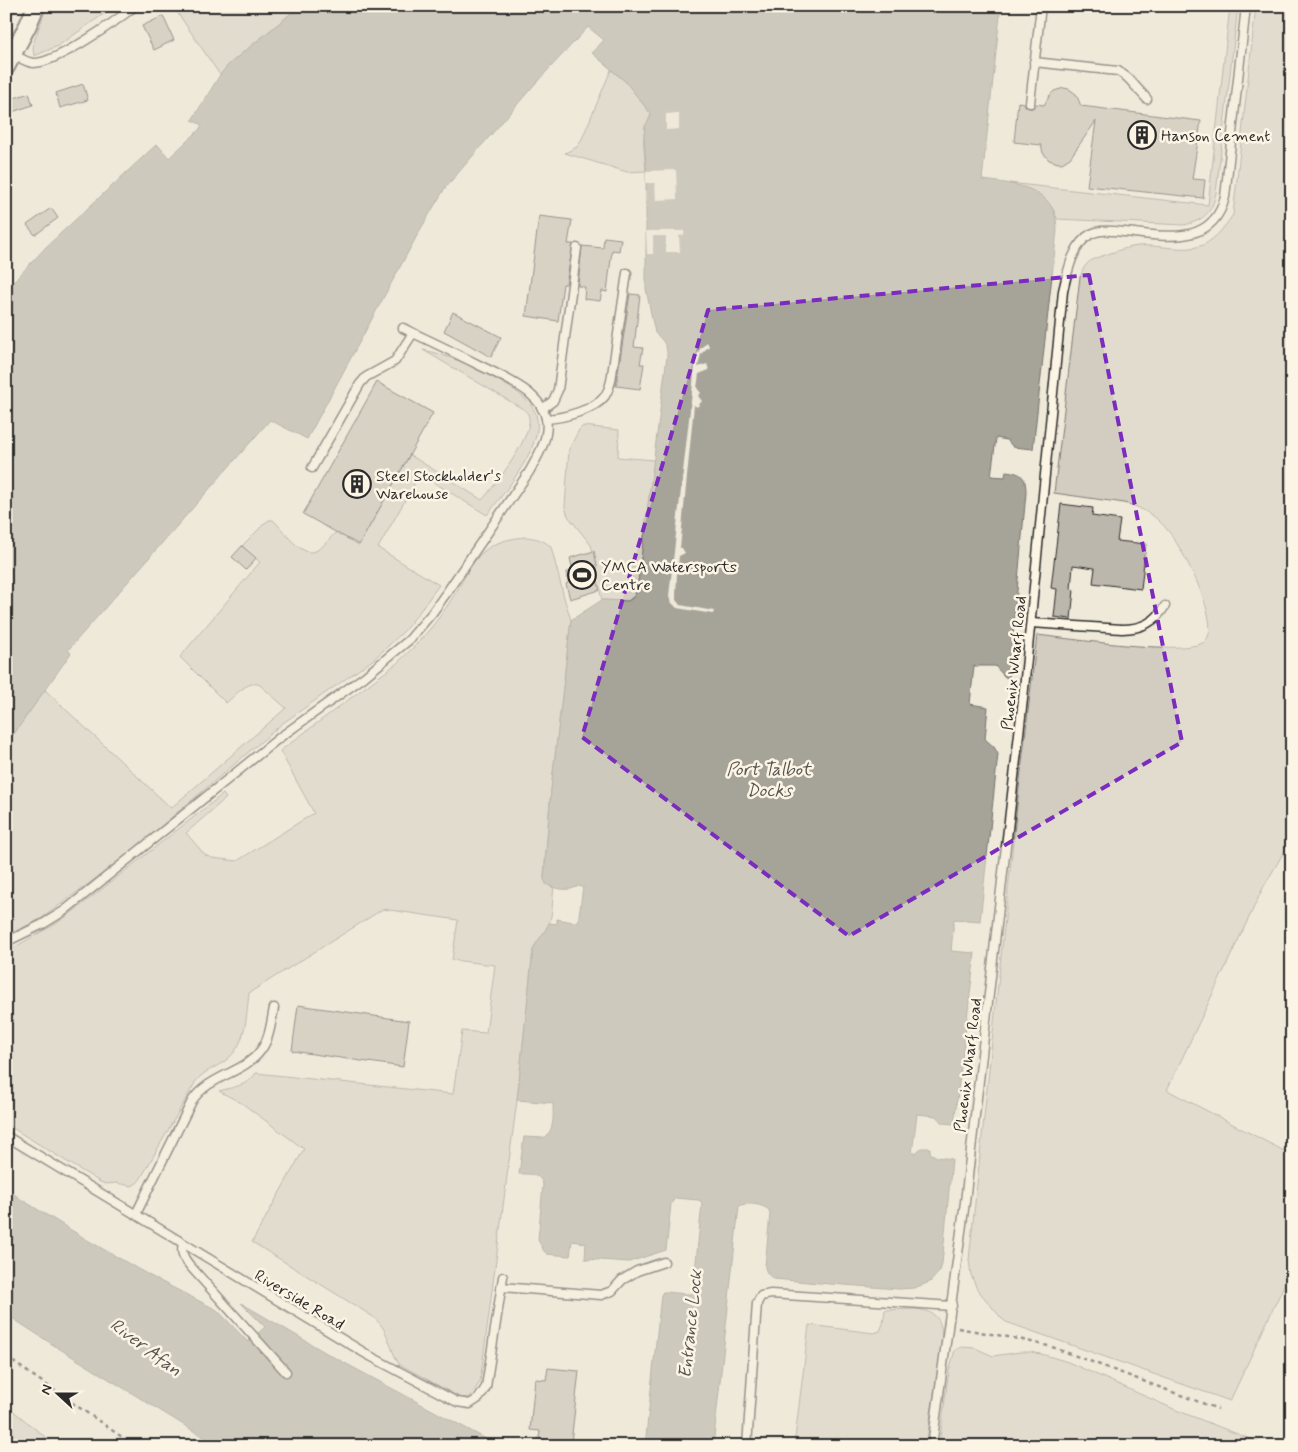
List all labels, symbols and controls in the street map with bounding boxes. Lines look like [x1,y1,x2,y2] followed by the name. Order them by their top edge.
[1127,120,1157,150] building icon: Hanson Cement
[1161,126,1270,147] place label: Hanson Cement
[376,466,501,505] place label: Steel Stockholder's Warehouse
[342,469,372,499] building icon: Steel Stockholder's Warehouse
[601,557,737,596] place label: YMCA Watersports Centre
[567,560,597,590] sports icon: YMCA Watersports Centre
[997,595,1032,731] street label: Phoenix Wharf Road
[727,758,813,803] water label: Port Talbot Docks
[950,997,987,1133] street label: Phoenix Wharf Road
[250,1265,348,1335] street label: Riverside Road
[673,1268,709,1380] water label: Entrance Lock
[105,1313,186,1383] water label: River Afan
[32,1370,82,1420] north arrow
[37,1382,57,1397] text: N

